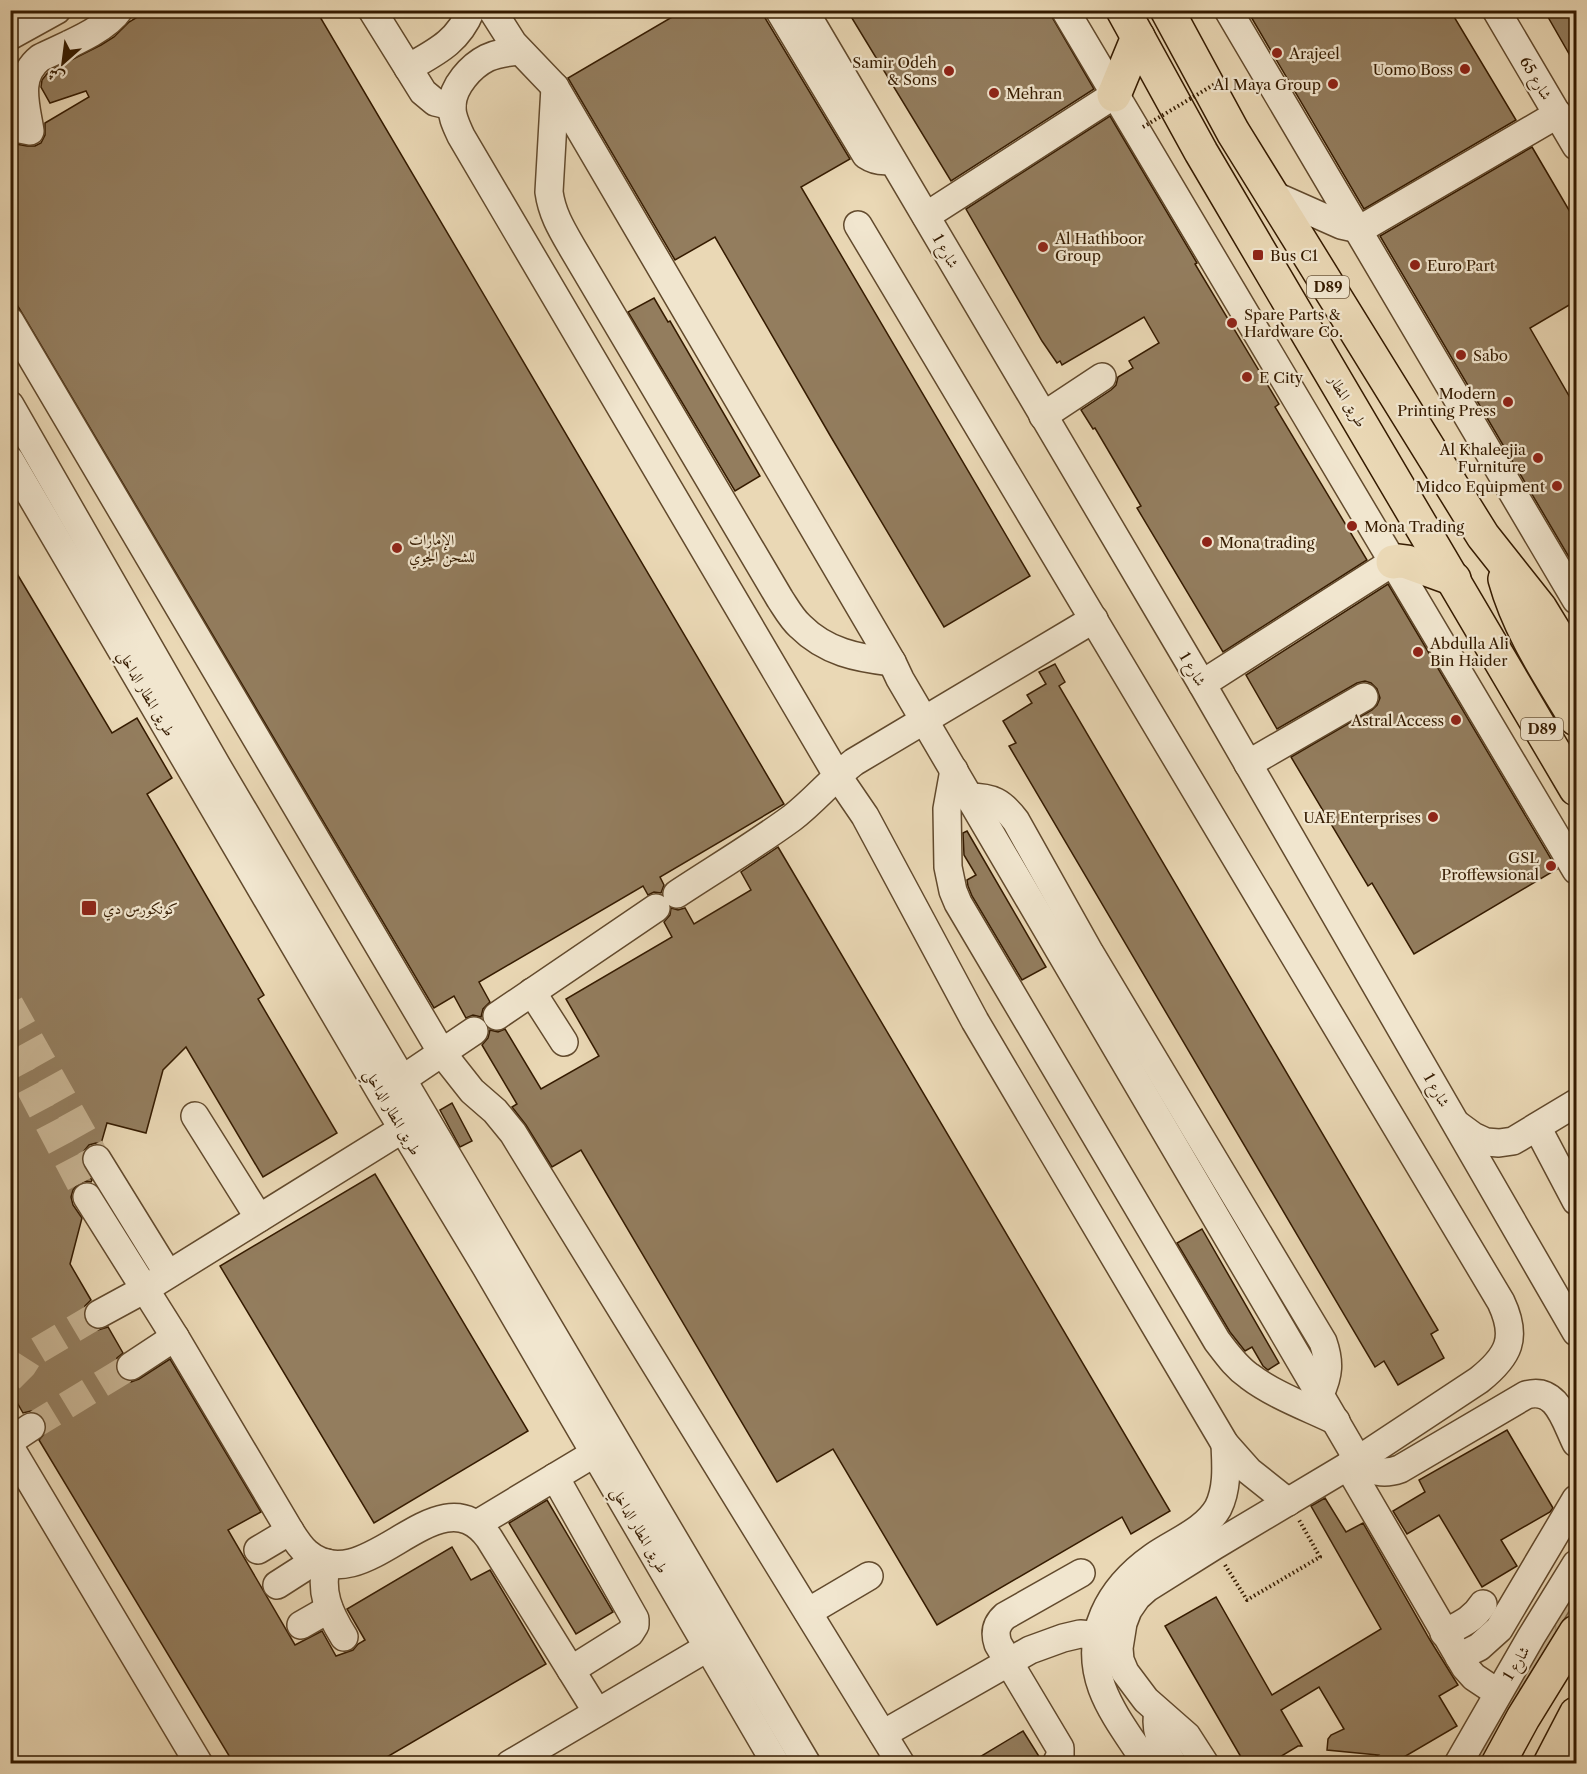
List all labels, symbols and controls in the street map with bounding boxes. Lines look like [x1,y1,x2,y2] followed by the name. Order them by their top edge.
[33,33,93,93] north arrow
[1288,44,1340,63] place label: Arajeel
[1270,46,1284,60] marker: Arajeel
[852,53,938,89] place label: Samir Odeh & Sons
[1512,53,1556,105] street label: شارع 65
[1373,60,1453,79] place label: Uomo Boss
[1458,62,1472,76] marker: Uomo Boss
[44,64,68,89] text: ش
[942,64,956,78] marker: Samir Odeh & Sons
[1212,75,1321,94] place label: Al Maya Group
[1326,77,1340,91] marker: Al Maya Group
[1006,84,1063,103] place label: Mehran
[987,86,1001,100] marker: Mehran
[1054,229,1144,265] place label: Al Hathboor Group
[925,231,963,273] street label: شارع 1
[1036,240,1050,254] marker: Al Hathboor Group
[1270,246,1319,265] place label: Bus C1
[1251,248,1265,262] marker: Bus C1
[1427,256,1496,275] place label: Euro Part
[1408,258,1422,272] marker: Euro Part
[1307,276,1349,298] road number: D89
[1244,305,1343,341] place label: Spare Parts & Hardware Co.
[1225,316,1239,330] marker: Spare Parts & Hardware Co.
[1473,346,1508,365] place label: Sabo
[1454,348,1468,362] marker: Sabo
[1259,368,1304,387] place label: E City
[1240,370,1254,384] marker: E City
[1323,370,1371,431] street label: طريق المطار
[1397,384,1497,420] place label: Modern Printing Press
[1501,395,1515,409] marker: Modern Printing Press
[1438,440,1526,476] place label: Al Khaleejia Furniture
[1531,451,1545,465] marker: Al Khaleejia Furniture
[1416,477,1546,496] place label: Midco Equipment
[1550,479,1564,493] marker: Midco Equipment
[1364,517,1464,536] place label: Mona Trading
[1345,519,1359,533] marker: Mona Trading
[409,530,475,569] place label: الإمارات للشحن الجوي
[1219,533,1315,552] place label: Mona trading
[1200,535,1214,549] marker: Mona trading
[390,541,404,555] marker: الإمارات للشحن الجوي
[1429,634,1509,670] place label: Abdulla Ali Bin Haider
[1411,645,1425,659] marker: Abdulla Ali Bin Haider
[110,646,179,742] street label: طريق المطار الداخلي
[1172,649,1211,692] street label: شارع 1
[1350,711,1444,730] place label: Astral Access
[1449,713,1463,727] marker: Astral Access
[1521,718,1563,740] road number: D89
[1303,808,1421,827] place label: UAE Enterprises
[1426,810,1440,824] marker: UAE Enterprises
[1441,848,1540,884] place label: GSL Proffewsional
[1544,859,1558,873] marker: GSL Proffewsional
[80,899,98,917] marker: كونكورس دي
[103,899,178,921] place label: كونكورس دي
[356,1065,425,1161] street label: طريق المطار الداخلي
[1416,1070,1454,1112] street label: شارع 1
[603,1483,672,1579] street label: طريق المطار الداخلي
[1498,1643,1537,1686] street label: شارع 1

